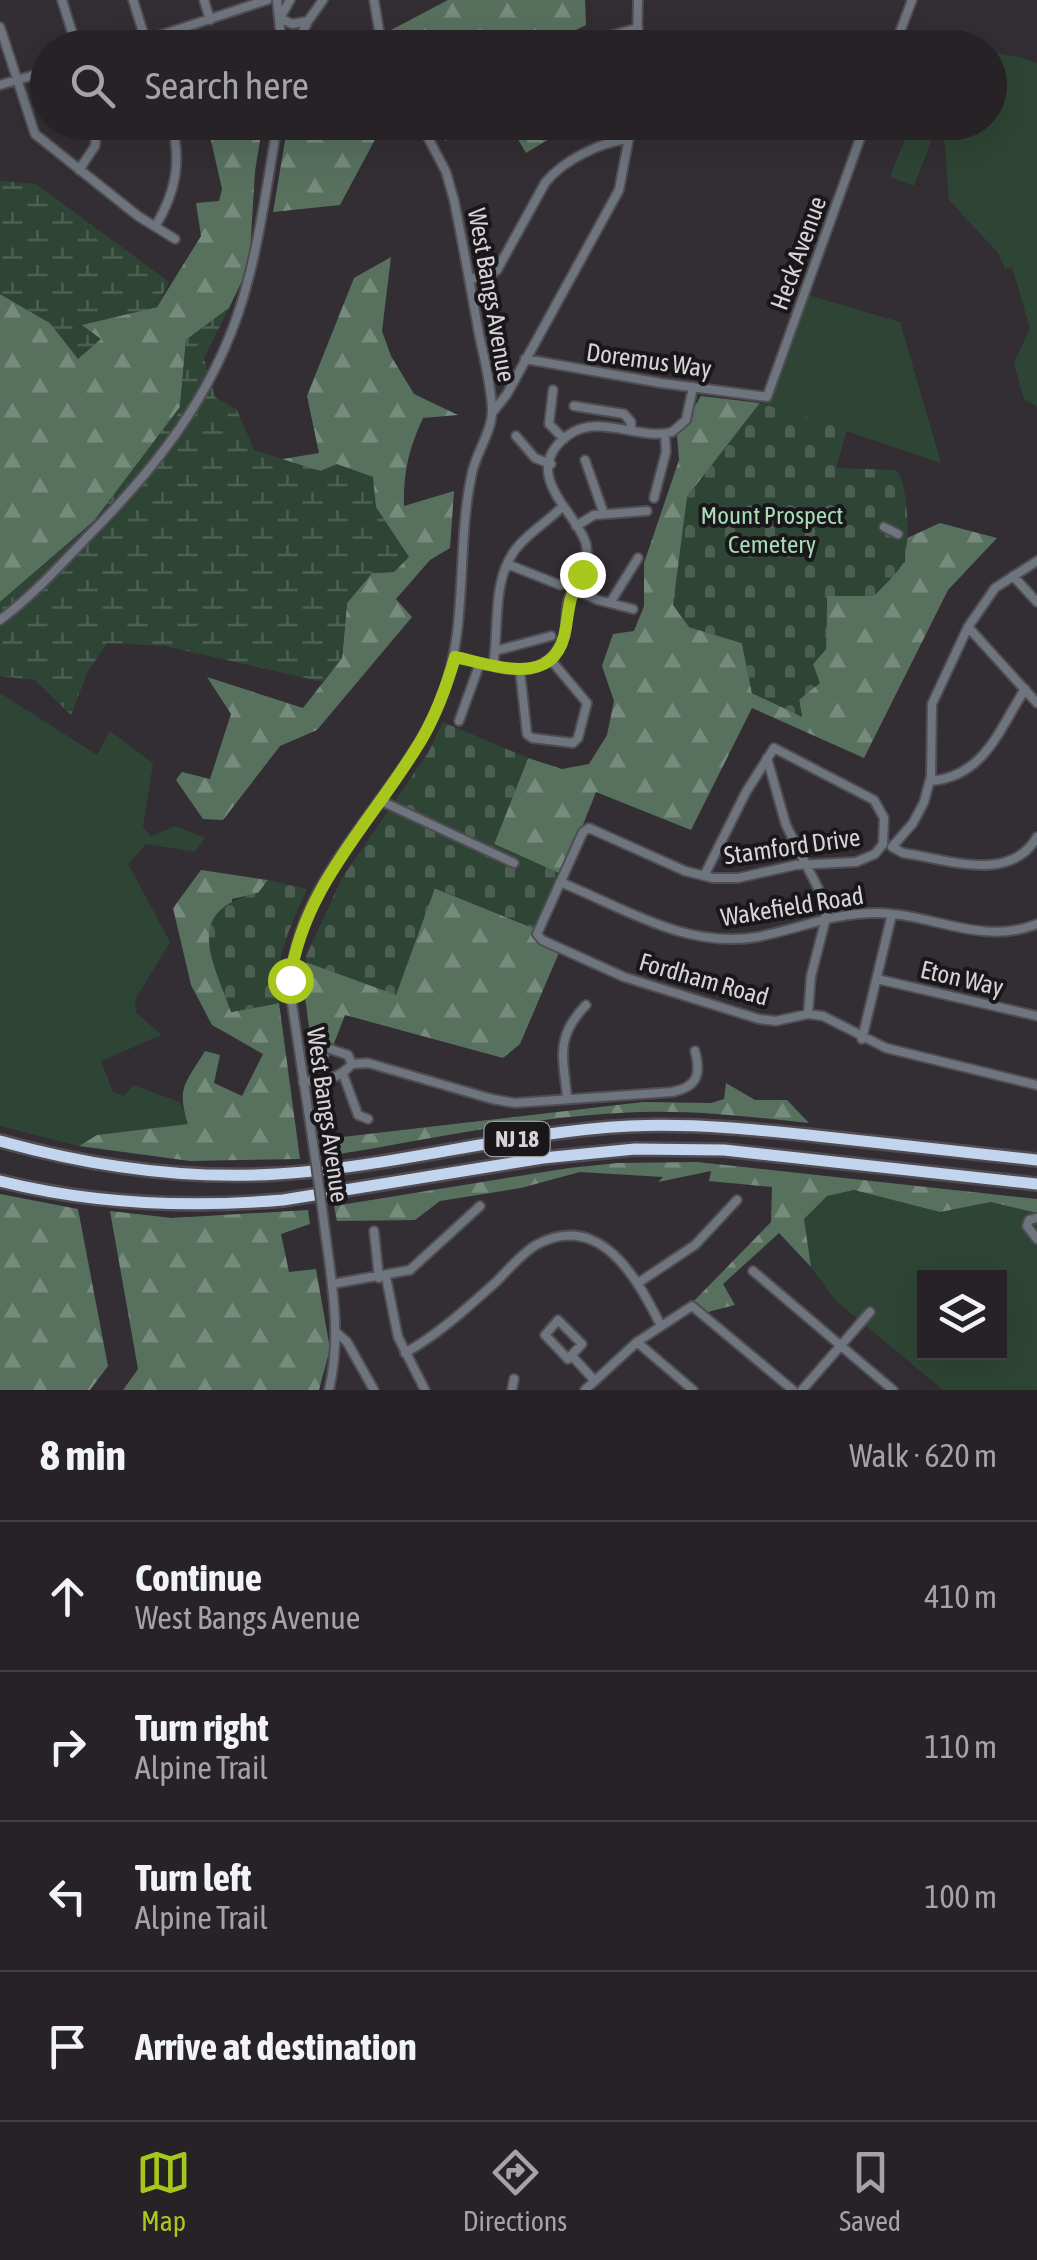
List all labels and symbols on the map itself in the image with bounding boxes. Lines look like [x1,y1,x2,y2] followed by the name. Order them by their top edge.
[765,192,831,314] street label: Heck Avenue
[463,206,521,384] street label: West Bangs Avenue
[585,337,713,383] street label: Doremus Way
[700,501,844,558] park label: Mount Prospect Cemetery
[560,552,606,598] route end
[722,823,862,869] street label: Stamford Drive
[719,881,865,931] street label: Wakefield Road
[636,947,772,1011] street label: Fordham Road
[918,955,1006,1001] street label: Eton Way
[268,958,314,1004] route start
[302,1026,354,1204] street label: West Bangs Avenue
[484,1122,550,1156] road number: NJ 18

